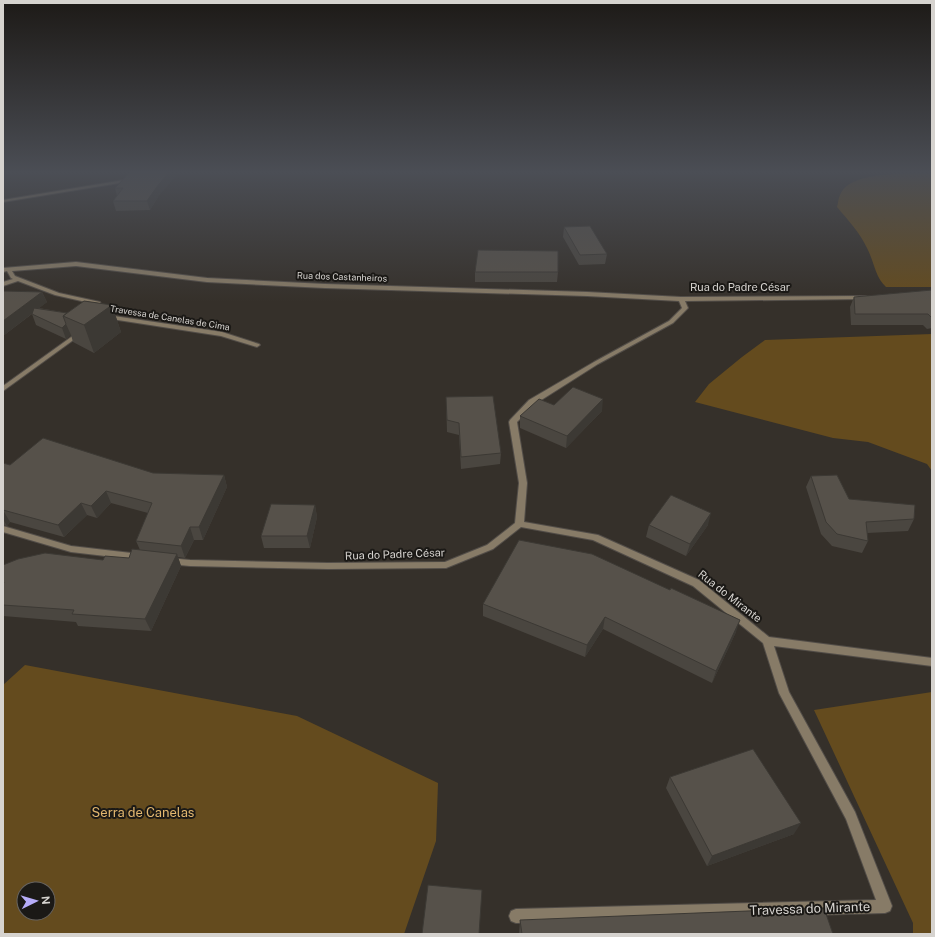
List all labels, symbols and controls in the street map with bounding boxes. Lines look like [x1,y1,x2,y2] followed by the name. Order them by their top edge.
[297,269,388,284] street label: Rua dos Castanheiros
[690,281,790,293] street label: Rua do Padre César
[109,303,231,332] street label: Travessa de Canelas de Cima
[345,546,445,562] street label: Rua do Padre César
[696,568,764,624] street label: Rua do Mirante
[92,805,194,820] park label: Serra de Canelas
[16,881,56,921] north arrow
[40,895,52,905] text: N
[749,899,871,918] street label: Travessa do Mirante

